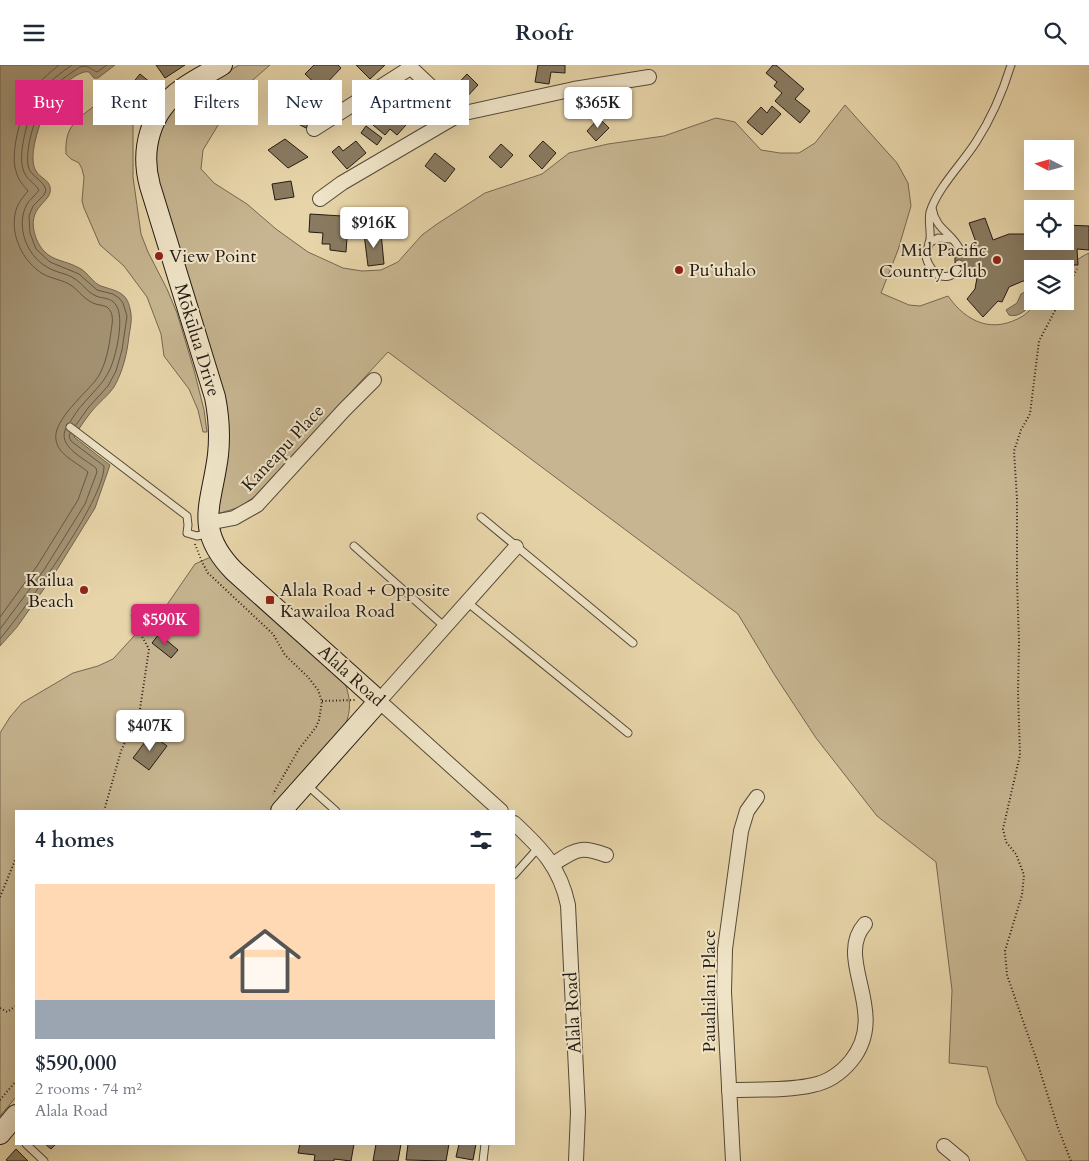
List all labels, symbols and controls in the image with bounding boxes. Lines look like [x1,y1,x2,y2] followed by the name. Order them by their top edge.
[515,18,574,48] text: Roofr
[20,19,48,47] icon: menu
[1041,19,1069,47] icon: search
[15,80,83,125] chip: Buy
[93,80,165,125] chip: Rent
[175,80,258,125] chip: Filters
[268,80,342,125] chip: New
[352,80,469,125] chip: Apartment
[563,87,633,129] pin: $365K
[575,92,621,114] text: $365K
[1024,140,1074,190] north arrow
[1024,140,1074,310] map controls
[1024,200,1074,250] button: locate
[339,207,409,249] pin: $916K
[351,212,397,234] text: $916K
[879,238,987,284] place label: Mid Pacific Country Club
[169,244,256,269] place label: View Point
[153,250,165,262] marker: View Point
[991,254,1003,266] marker: Mid Pacific Country Club
[689,258,756,283] place label: Puʻuhalo
[1024,260,1074,310] button: layers
[673,264,685,276] marker: Puʻuhalo
[168,280,226,400] street label: Mōkūlua Drive
[236,399,330,497] street label: Kaneapu Place
[26,568,74,614] place label: Kailua Beach
[280,578,450,624] place label: Alala Road + Opposite Kawailoa Road
[78,584,90,596] marker: Kailua Beach
[264,594,276,606] marker: Alala Road + Opposite Kawailoa Road
[130,603,200,646] pin: $590K
[142,609,188,631] text: $590K
[312,639,390,713] street label: Alala Road
[115,709,185,752] pin: $407K
[127,715,173,737] text: $407K
[35,826,114,855] text: 4 homes
[467,826,495,854] icon: filters
[220,916,310,1006] icon: home
[697,930,722,1052] street label: Pauahilani Place
[558,971,588,1055] street label: Alala Road
[35,1049,116,1078] text: $590,000
[35,1078,142,1100] text: 2 rooms · 74 m²
[35,1100,108,1122] text: Alala Road

